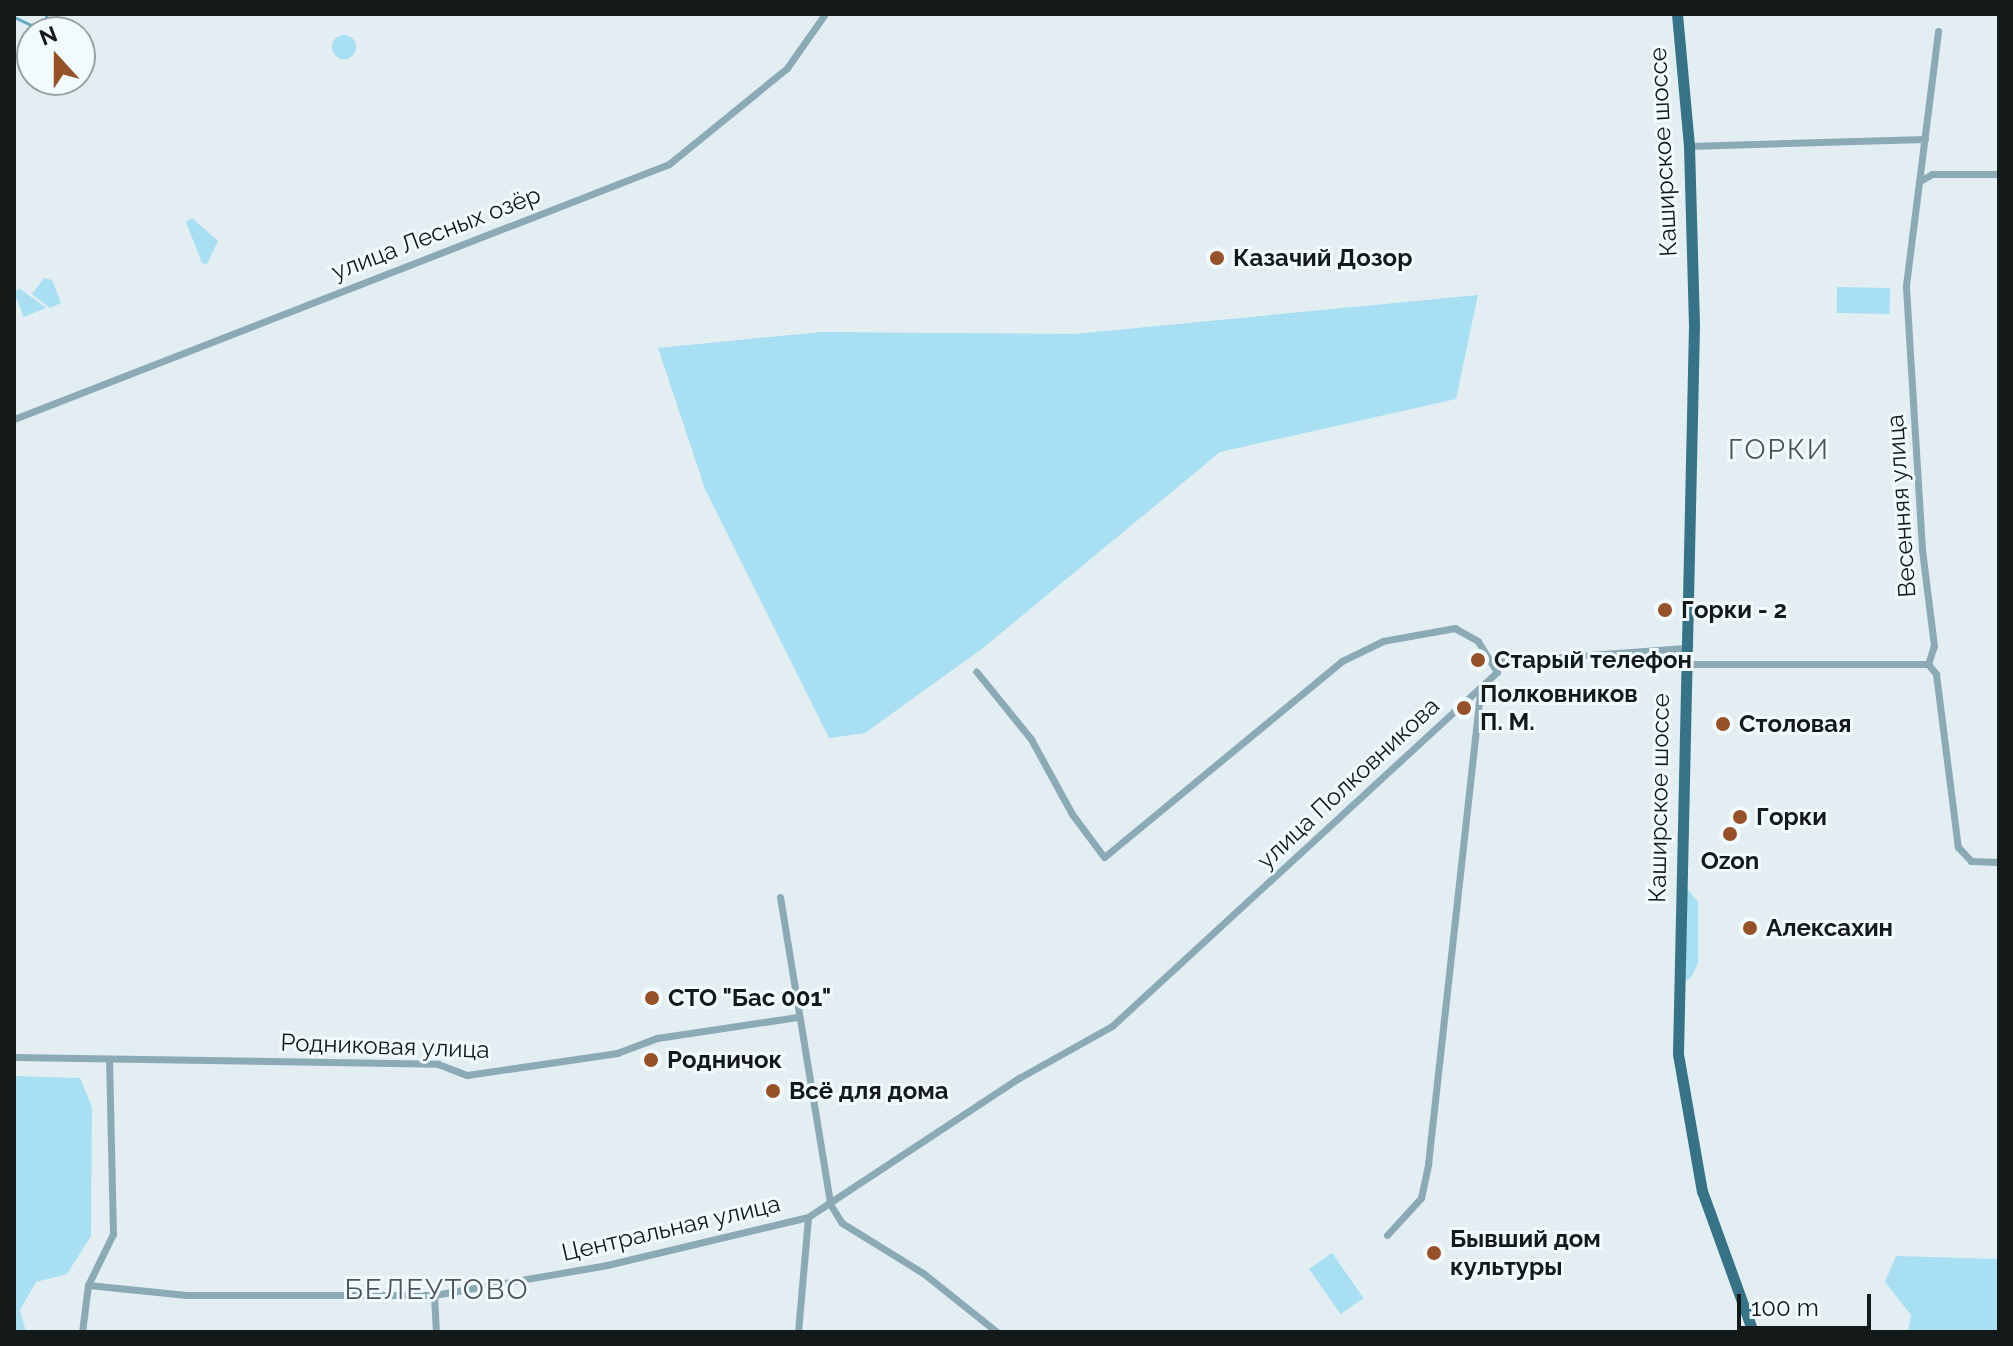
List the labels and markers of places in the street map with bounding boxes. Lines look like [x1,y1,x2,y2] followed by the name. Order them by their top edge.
[1233,244,1412,272] place label: Казачий Дозор
[1208,249,1226,267] marker: Казачий Дозор
[1681,596,1787,624] place label: Горки - 2
[1656,601,1674,619] marker: Горки - 2
[1494,646,1692,674] place label: Старый телефон
[1469,651,1487,669] marker: Старый телефон
[1480,680,1638,736] place label: Полковников П. М.
[1455,699,1473,717] marker: Полковников П. М.
[1739,710,1852,738] place label: Столовая
[1714,715,1732,733] marker: Столовая
[1756,803,1827,831] place label: Горки
[1731,808,1749,826] marker: Горки
[1721,825,1739,843] marker: Ozon
[1701,847,1759,875] place label: Ozon
[1766,914,1893,942] place label: Алексахин
[1741,919,1759,937] marker: Алексахин
[668,984,832,1012] place label: СТО "Бас 001"
[643,989,661,1007] marker: СТО "Бас 001"
[667,1046,782,1074] place label: Родничок
[642,1051,660,1069] marker: Родничок
[789,1077,949,1105] place label: Всё для дома
[764,1082,782,1100] marker: Всё для дома
[1450,1225,1601,1281] place label: Бывший дом культуры
[1425,1244,1443,1262] marker: Бывший дом культуры

